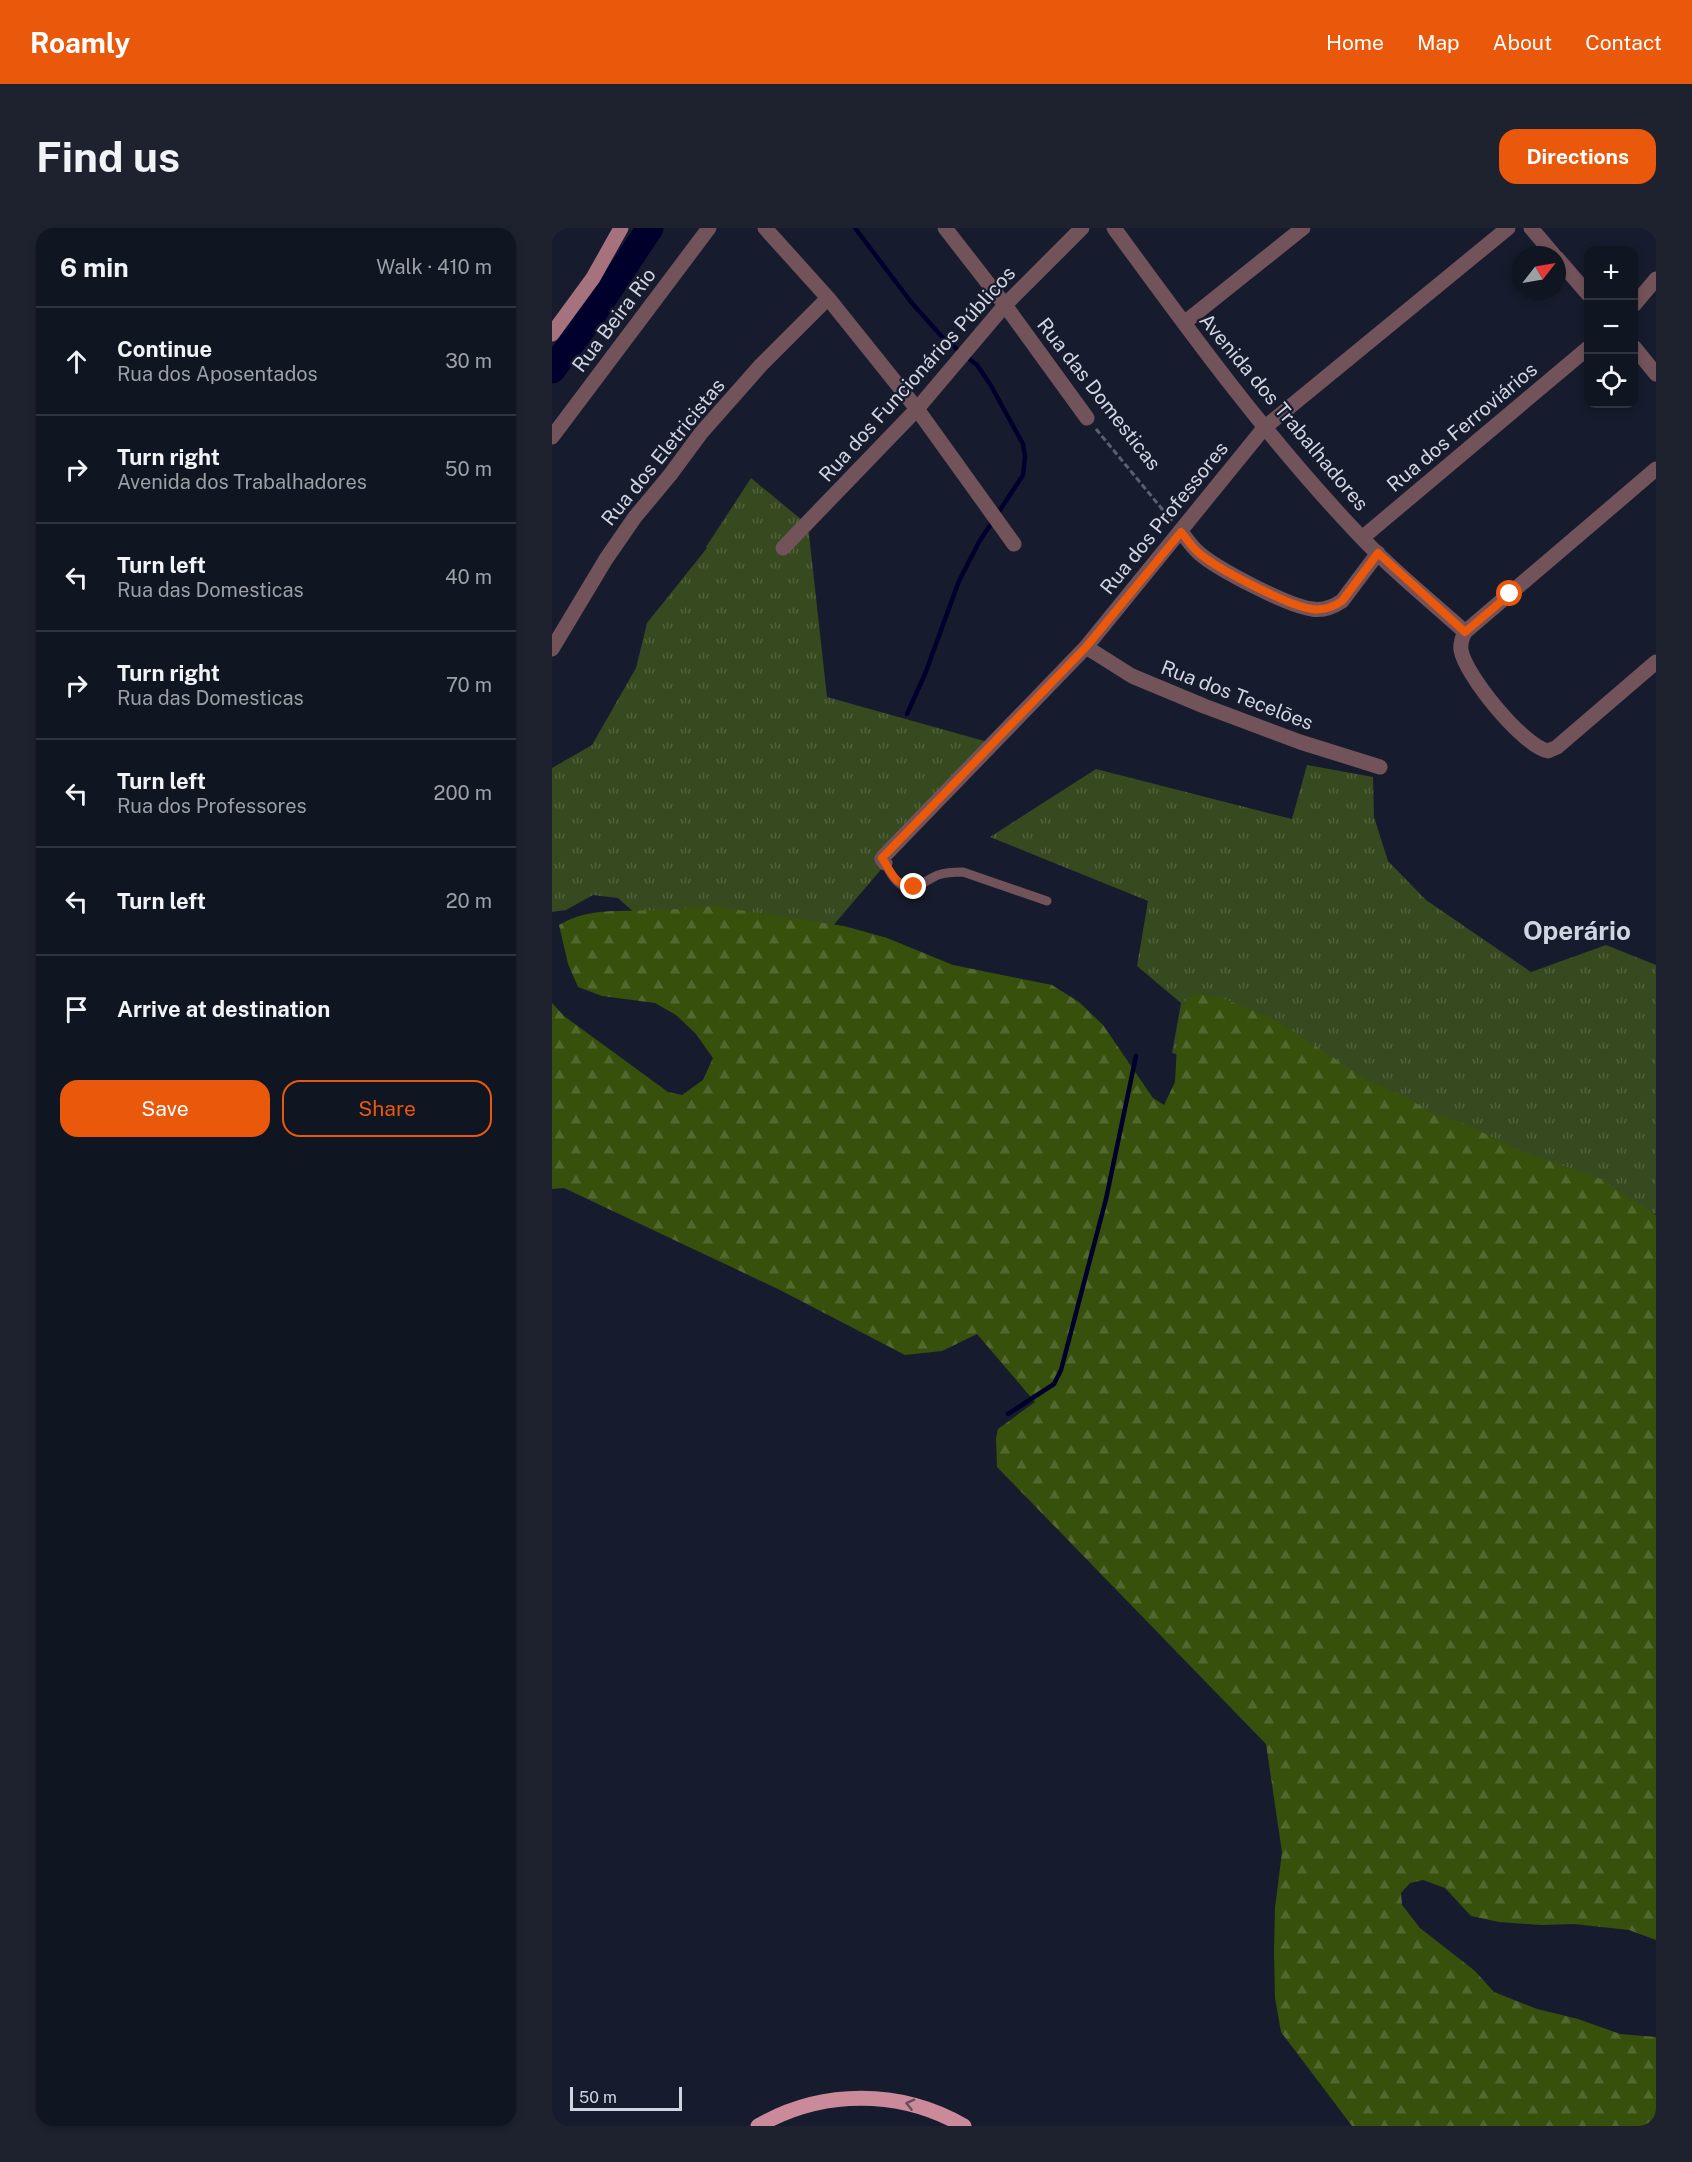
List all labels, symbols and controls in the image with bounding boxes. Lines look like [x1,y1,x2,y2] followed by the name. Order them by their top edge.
[30,26,130,59] text: Roamly
[1326,30,1384,55] text: Home
[1417,30,1460,55] text: Map
[1493,30,1552,55] text: About
[1585,30,1662,55] text: Contact
[1499,129,1656,184] button: Directions
[36,132,180,181] text: Find us
[1512,246,1566,300] north arrow
[1584,246,1638,408] map controls
[1584,246,1638,300] button: +
[60,252,129,283] text: 6 min
[376,255,492,279] text: Walk · 410 m
[814,261,1020,487] street label: Rua dos Funcionários Públicos
[567,263,661,377] street label: Rua Beira Rio
[1584,300,1638,354] button: −
[1195,309,1373,515] street label: Avenida dos Trabalhadores
[1032,313,1166,475] street label: Rua das Domesticas
[117,336,212,362] text: Continue
[60,345,93,378] icon: ahead
[445,349,492,373] text: 30 m
[1584,354,1638,408] button: locate
[1382,357,1542,497] street label: Rua dos Ferroviários
[117,362,318,386] text: Rua dos Aposentados
[596,374,730,530] street label: Rua dos Eletricistas
[1095,437,1233,599] street label: Rua dos Professores
[117,444,220,470] text: Turn right
[60,453,93,486] icon: right
[445,457,492,481] text: 50 m
[117,470,367,494] text: Avenida dos Trabalhadores
[117,552,206,578] text: Turn left
[60,561,93,594] icon: left
[445,565,492,589] text: 40 m
[117,578,304,602] text: Rua das Domesticas
[1496,580,1522,606] route start
[1158,655,1316,735] street label: Rua dos Tecelões
[117,660,220,686] text: Turn right
[60,669,93,702] icon: right
[446,673,492,697] text: 70 m
[117,686,304,710] text: Rua das Domesticas
[117,768,206,794] text: Turn left
[60,777,93,810] icon: left
[434,781,492,805] text: 200 m
[117,794,307,818] text: Rua dos Professores
[900,873,926,899] route end
[60,885,93,918] icon: left
[117,888,206,914] text: Turn left
[446,889,492,913] text: 20 m
[1523,915,1631,946] district label: Operário
[60,993,93,1026] icon: arrive
[117,996,330,1022] text: Arrive at destination
[60,1080,270,1137] button: Save
[282,1080,492,1137] button: Share
[570,2084,682,2112] scale bar
[579,2088,617,2107] text: 50 m
[905,2099,915,2112] one-way arrow

